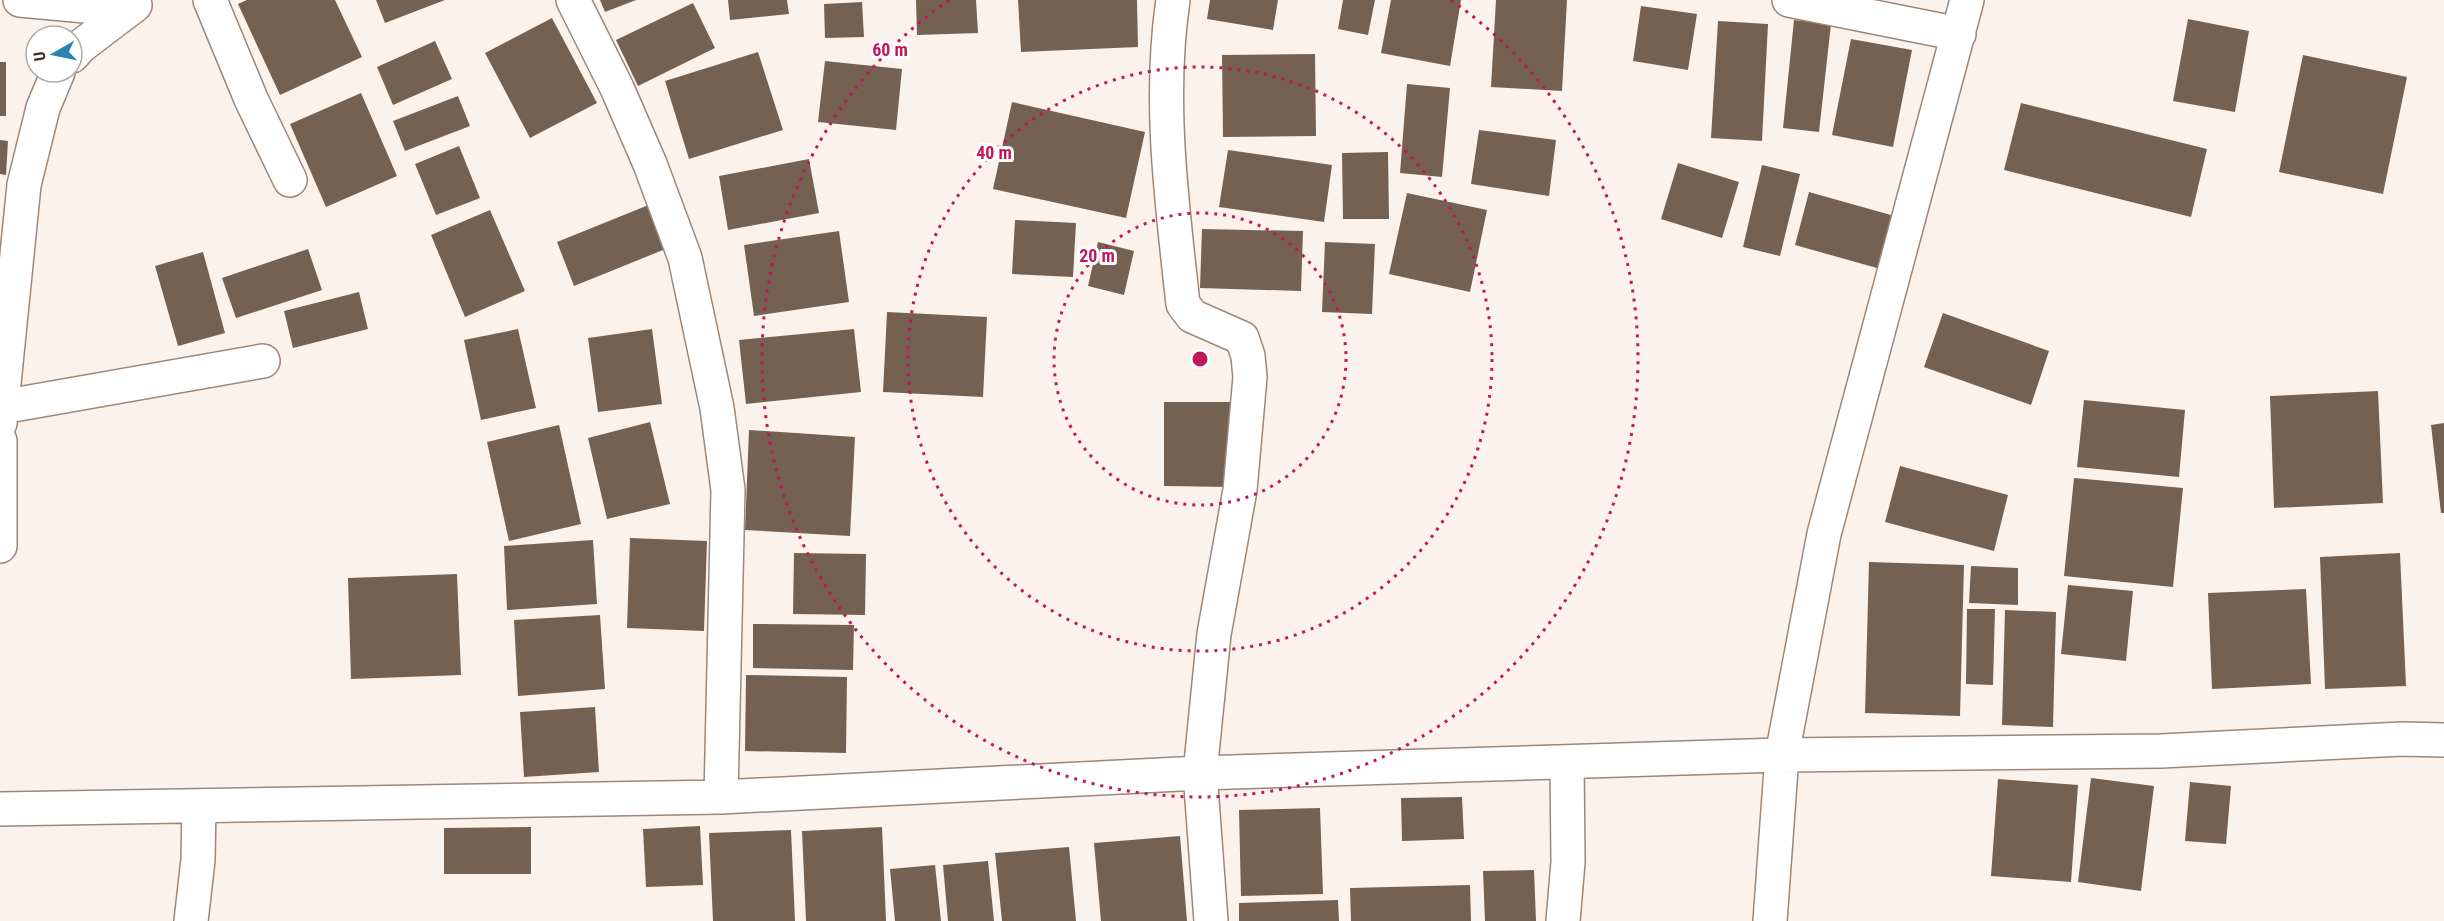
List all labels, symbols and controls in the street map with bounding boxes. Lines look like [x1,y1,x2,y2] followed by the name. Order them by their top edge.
[24,24,84,84] north arrow
[872,39,908,60] text: 60 m
[30,50,50,62] text: U
[976,142,1012,163] text: 40 m
[1079,245,1115,266] text: 20 m
[1190,349,1210,369] centre of rings

